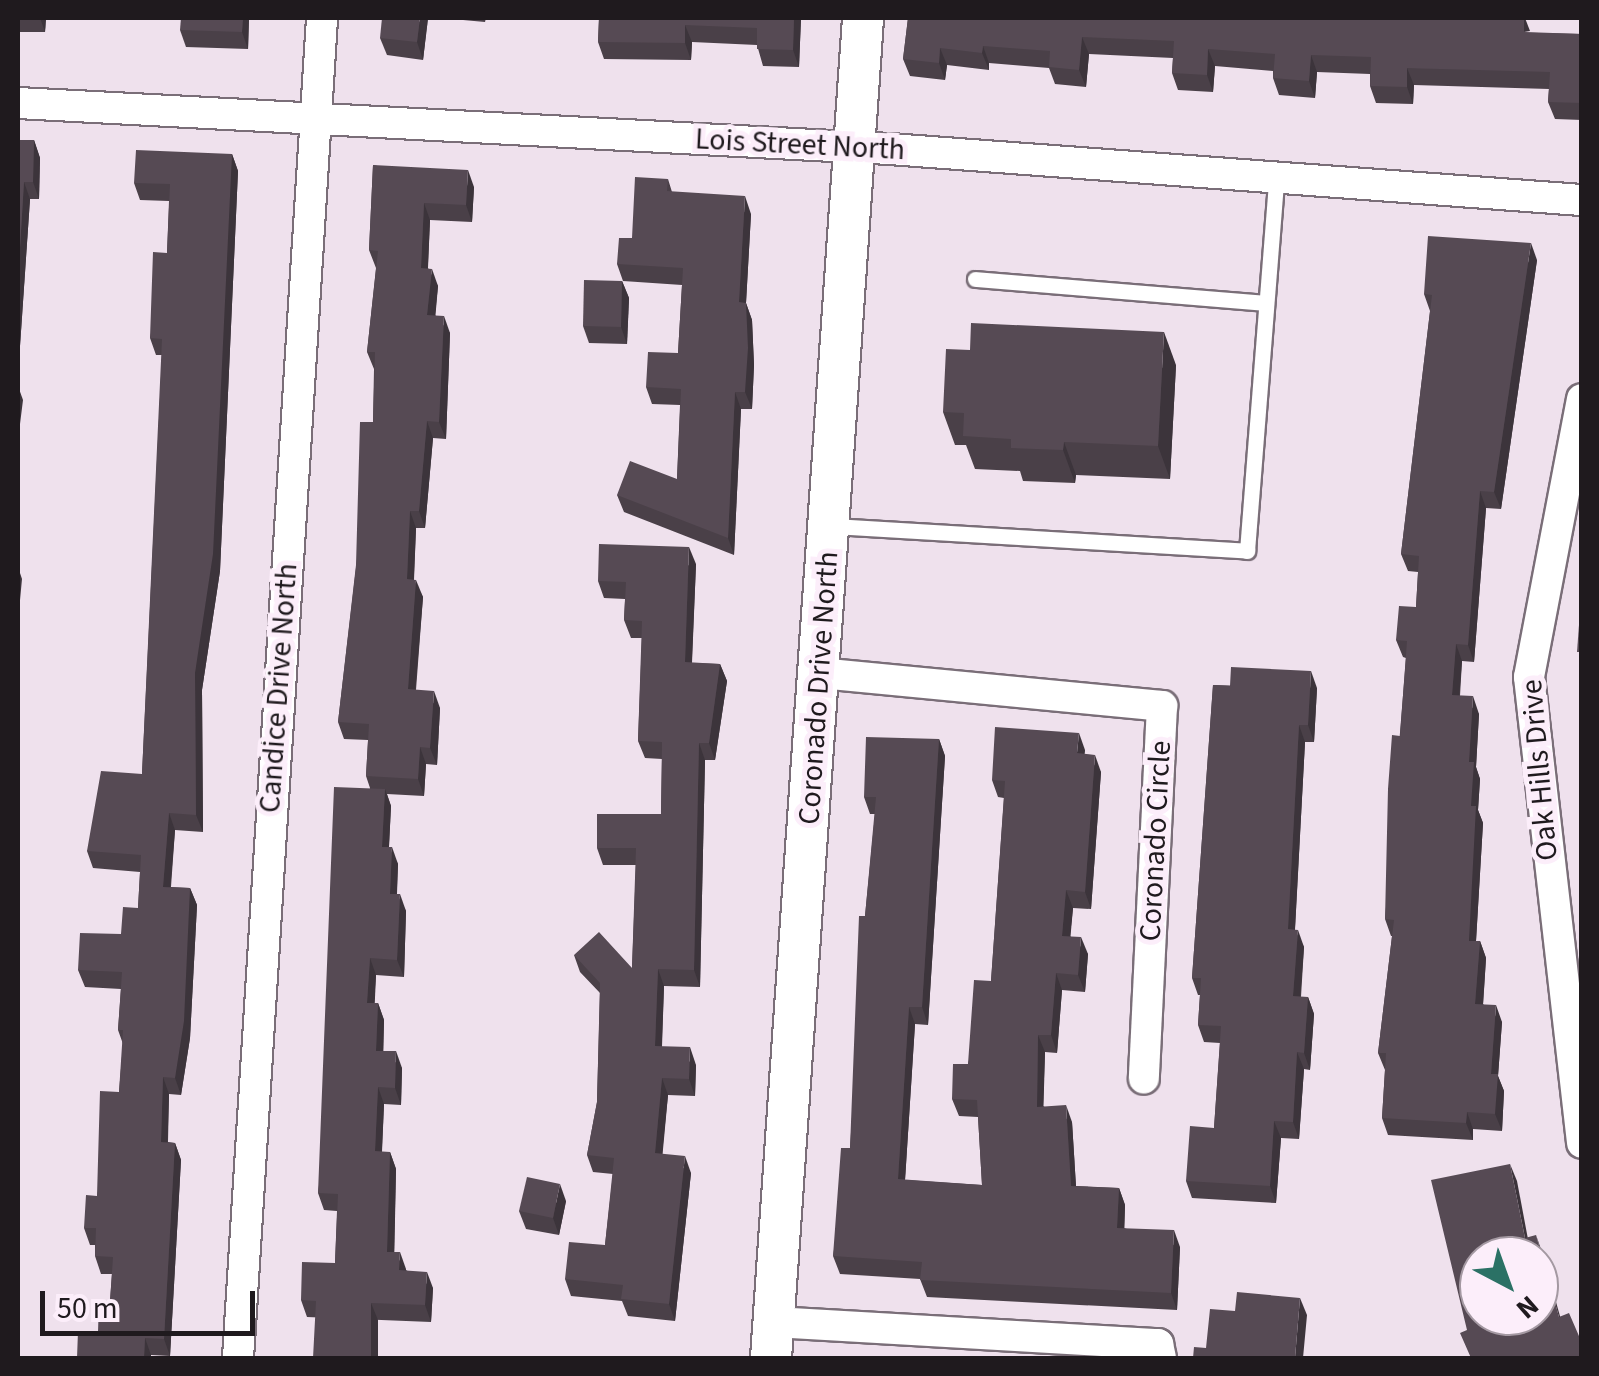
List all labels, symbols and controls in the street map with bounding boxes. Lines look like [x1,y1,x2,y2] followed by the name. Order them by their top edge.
[694,122,906,168] street label: Lois Street North
[791,550,847,826] street label: Coronado Drive North
[252,562,306,814] street label: Candice Drive North
[1514,678,1566,862] street label: Oak Hills Drive
[1133,740,1179,942] street label: Coronado Circle
[1459,1236,1559,1336] north arrow
[45,1271,260,1333] scale bar
[1507,1286,1548,1328] text: N
[57,1287,118,1330] text: 50 m

